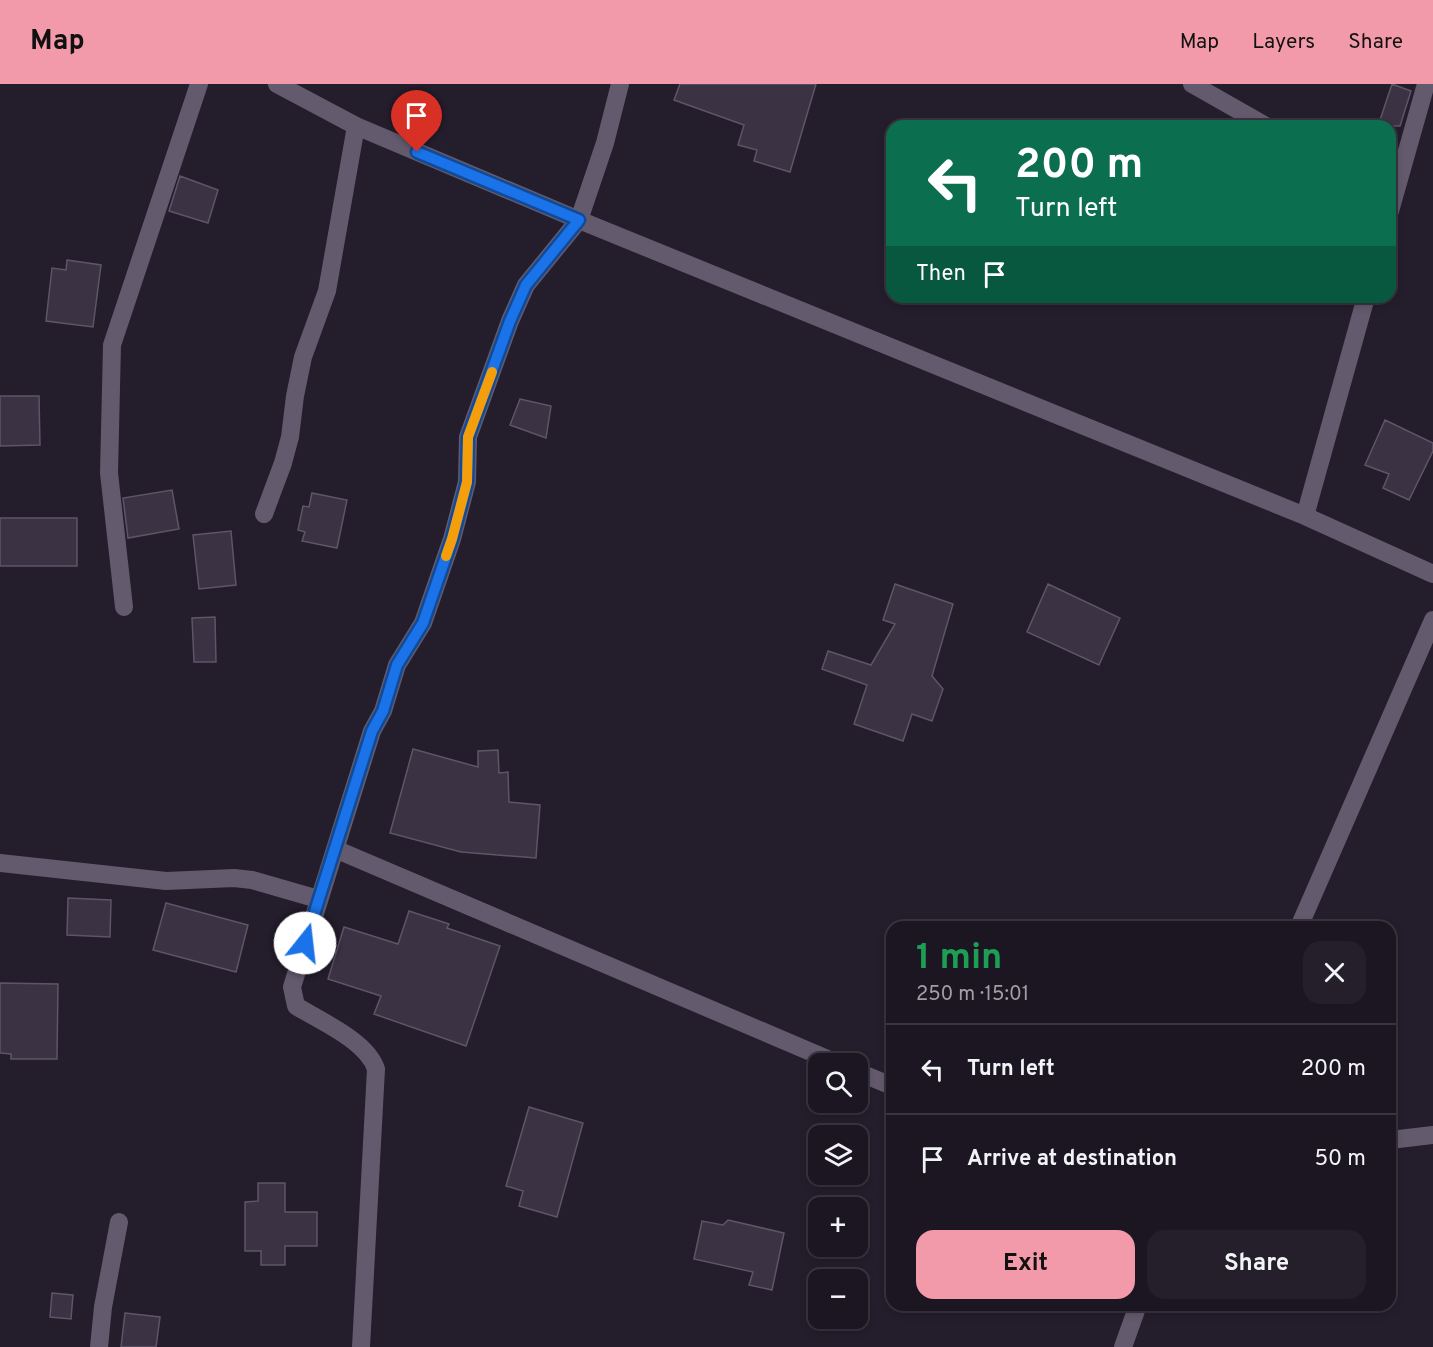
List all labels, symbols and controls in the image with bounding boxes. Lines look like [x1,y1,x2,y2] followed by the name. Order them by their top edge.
[30,24,85,60] text: Map
[1180,29,1219,56] text: Map
[1252,29,1315,56] text: Layers
[1348,29,1403,56] text: Share
[391,90,442,152] pin
[400,99,433,132] icon: arrive
[1015,140,1143,193] text: 200 m
[916,144,994,222] icon: left
[1015,192,1117,226] text: Turn left
[978,258,1011,291] icon: arrive
[916,261,966,288] text: Then
[273,911,337,975] position arrow
[916,936,1002,982] text: 1 min
[1303,941,1366,1004] button: close
[916,982,1029,1008] text: 250 m · 15:01
[808,1053,868,1329] map controls
[808,1053,868,1113] button: search
[916,1053,949,1086] icon: left
[967,1056,1055,1083] text: Turn left
[1301,1056,1366,1083] text: 200 m
[808,1125,868,1185] button: layers
[916,1143,949,1176] icon: arrive
[967,1146,1177,1173] text: Arrive at destination
[1314,1146,1366,1173] text: 50 m
[808,1197,868,1257] button: +
[916,1230,1135,1299] button: Exit
[1147,1230,1366,1299] button: Share
[808,1269,868,1329] button: −

